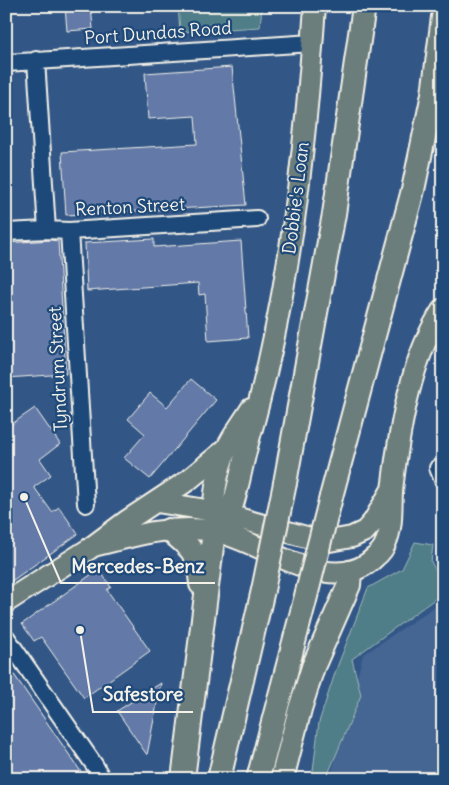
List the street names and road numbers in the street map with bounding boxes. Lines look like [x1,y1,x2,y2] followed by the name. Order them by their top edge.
[84,16,233,49] street label: Port Dundas Road
[277,141,314,255] street label: Dobbie's Loan
[74,192,185,221] street label: Renton Street
[43,306,72,432] street label: Tyndrum Street

